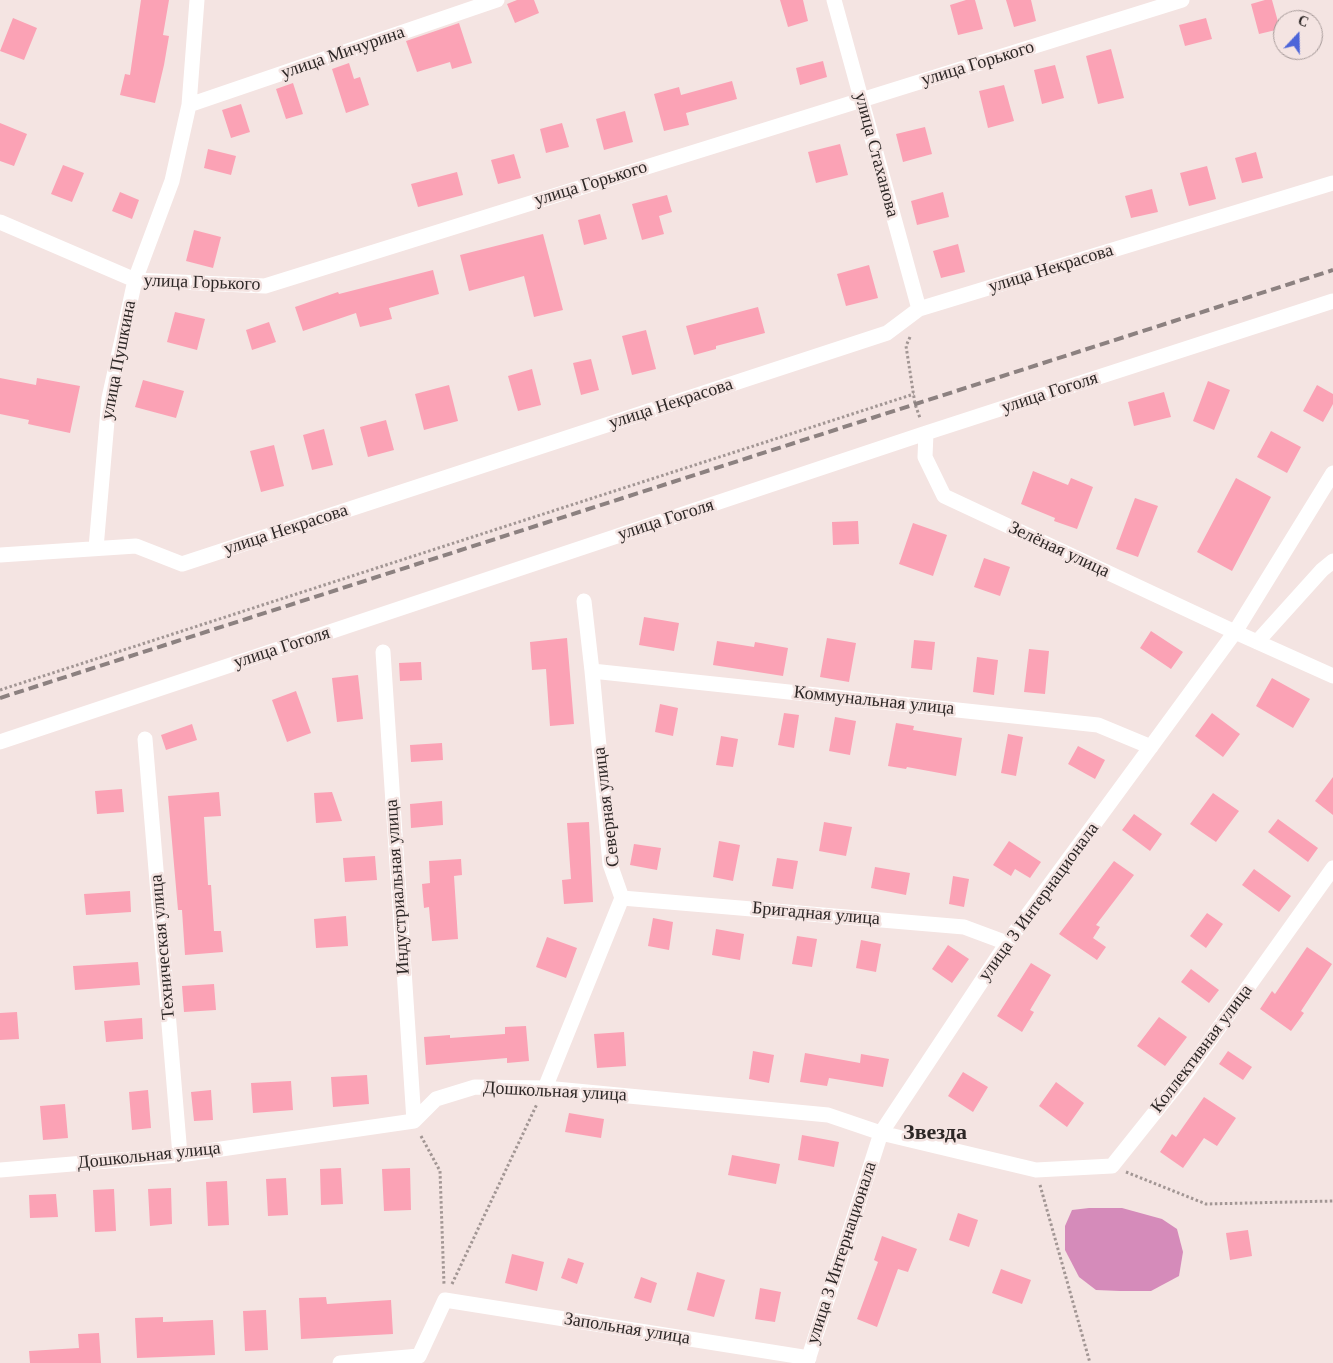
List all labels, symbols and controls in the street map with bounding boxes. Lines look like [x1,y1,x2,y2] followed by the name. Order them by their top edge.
[1273,10,1323,60] north arrow
[1296,13,1311,30] text: С
[279,22,407,84] street label: улица Мичурина
[919,37,1037,91] street label: улица Горького
[849,90,903,220] street label: улица Стаханова
[532,157,650,211] street label: улица Горького
[986,240,1116,298] street label: улица Некрасова
[143,270,261,296] street label: улица Горького
[97,299,141,421] street label: улица Пушкина
[999,367,1101,419] street label: улица Гоголя
[606,374,736,434] street label: улица Некрасова
[615,494,717,546] street label: улица Гоголя
[221,500,351,560] street label: улица Некрасова
[1005,517,1113,583] street label: Зелёная улица
[231,622,333,674] street label: улица Гоголя
[793,682,955,720] street label: Коммунальная улица
[589,746,625,868] street label: Северная улица
[381,799,415,975] street label: Индустриальная улица
[974,819,1104,985] street label: улица 3 Интернационала
[146,874,180,1020] street label: Техническая улица
[751,898,881,930] street label: Бригадная улица
[1147,981,1257,1117] street label: Коллективная улица
[483,1077,627,1107] street label: Дошкольная улица
[903,1120,967,1146] district label: Звезда
[76,1138,222,1174] street label: Дошкольная улица
[802,1159,882,1347] street label: улица 3 Интернационала
[562,1308,692,1350] street label: Запольная улица

